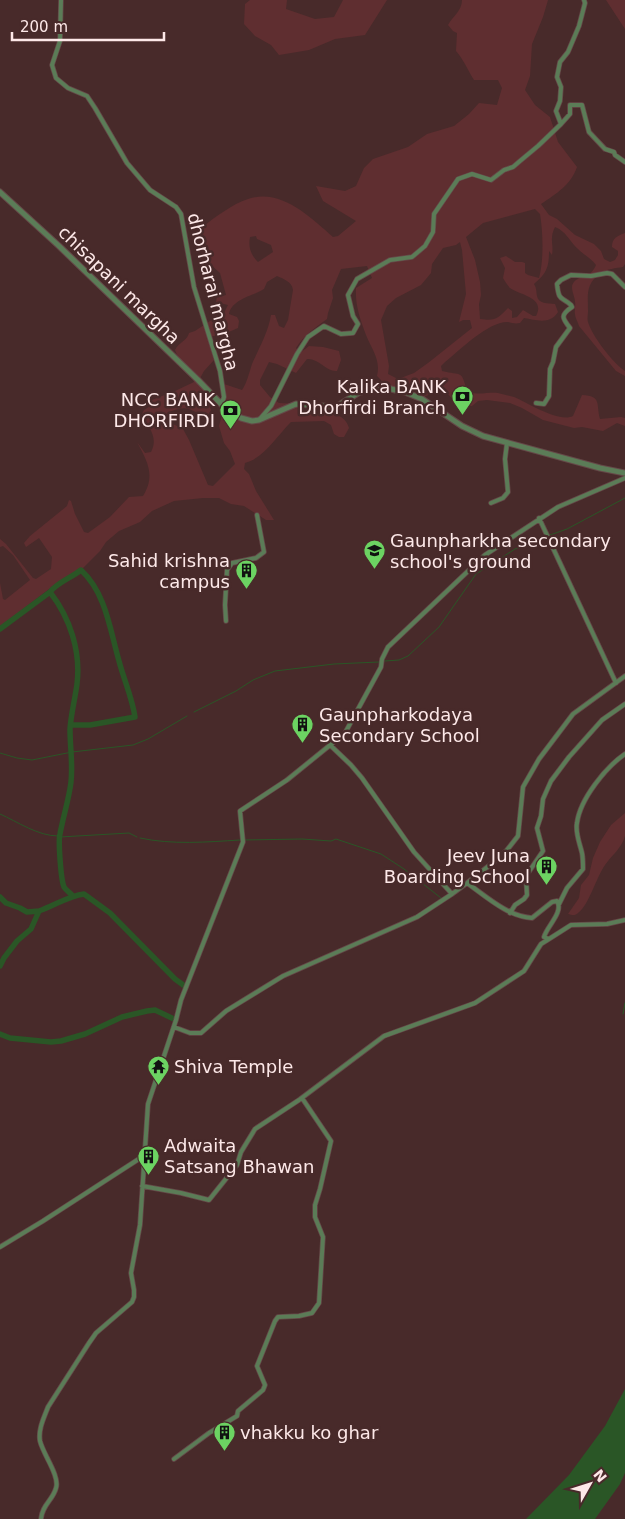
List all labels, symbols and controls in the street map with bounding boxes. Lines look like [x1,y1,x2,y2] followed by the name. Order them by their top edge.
[12,10,165,42] scale bar
[20,18,68,36] text: 200 m
[184,211,243,373] street label: dhorharai margha
[54,221,184,348] street label: chisapani margha
[298,376,447,418] place label: Kalika BANK Dhorfirdi Branch
[450,385,474,416] bank icon: Kalika BANK Dhorfirdi Branch
[114,389,216,431] place label: NCC BANK DHORFIRDI
[219,398,243,429] bank icon: NCC BANK DHORFIRDI
[390,530,611,572] place label: Gaunpharkha secondary school's ground
[362,539,386,570] school or university icon: Gaunpharkha secondary school's ground
[108,550,230,592] place label: Sahid krishna campus
[234,559,258,590] building icon: Sahid krishna campus
[319,704,480,746] place label: Gaunpharkodaya Secondary School
[291,713,315,744] building icon: Gaunpharkodaya Secondary School
[384,845,530,887] place label: Jeev Juna Boarding School
[534,854,558,885] building icon: Jeev Juna Boarding School
[146,1055,170,1086] temple icon: Shiva Temple
[174,1056,293,1077] place label: Shiva Temple
[164,1135,314,1177] place label: Adwaita Satsang Bhawan
[136,1144,160,1175] building icon: Adwaita Satsang Bhawan
[212,1421,236,1452] building icon: vhakku ko ghar
[240,1422,379,1443] place label: vhakku ko ghar
[565,1459,615,1509] north arrow
[590,1466,610,1485] text: N

